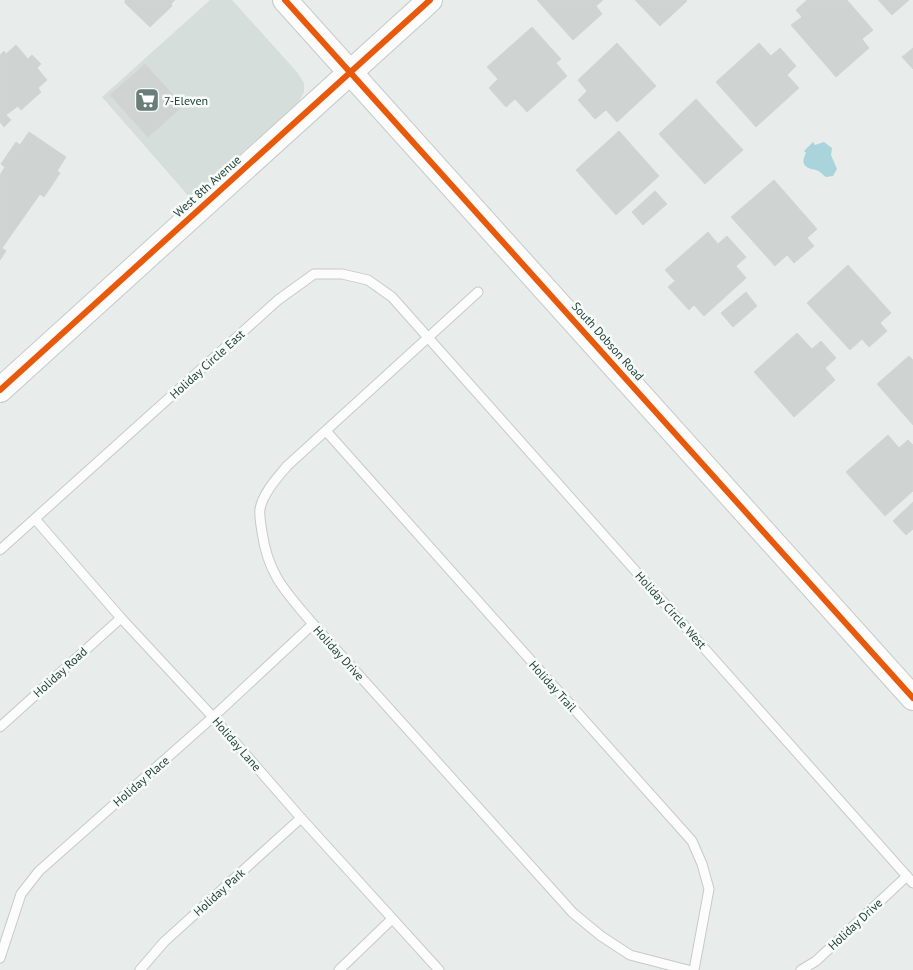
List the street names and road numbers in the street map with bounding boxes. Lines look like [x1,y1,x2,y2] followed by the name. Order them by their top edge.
[170,152,244,220] street label: West 8th Avenue
[569,299,647,383] street label: South Dobson Road
[166,326,248,402] street label: Holiday Circle East
[632,568,710,652] street label: Holiday Circle West
[310,622,368,684] street label: Holiday Drive
[30,644,90,700] street label: Holiday Road
[526,657,580,715] street label: Holiday Trail
[210,714,264,774] street label: Holiday Lane
[110,753,172,809] street label: Holiday Place
[190,865,248,919] street label: Holiday Park
[825,895,885,953] street label: Holiday Drive

